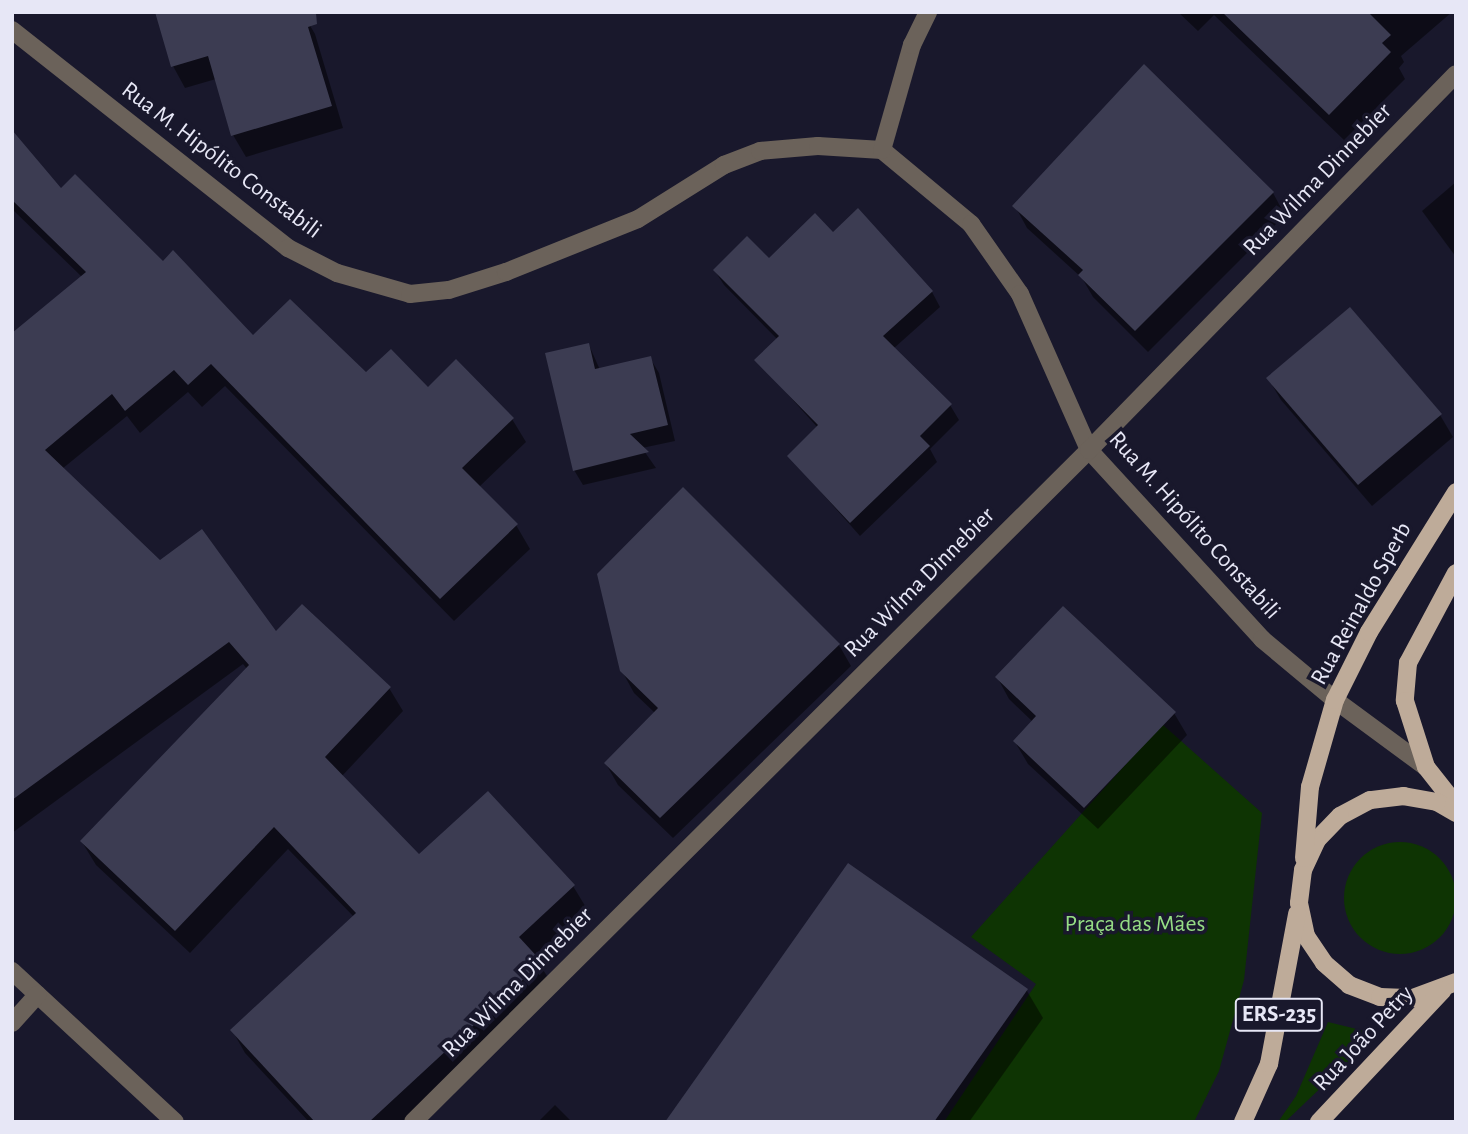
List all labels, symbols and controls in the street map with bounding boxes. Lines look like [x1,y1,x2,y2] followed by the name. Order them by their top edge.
[115,76,327,246] street label: Rua M. Hipólito Constabili
[1238,98,1398,262] street label: Rua Wilma Dinnebier
[1102,426,1286,626] street label: Rua M. Hipólito Constabili
[839,502,1001,664] street label: Rua Wilma Dinnebier
[1305,518,1419,690] street label: Rua Reinaldo Sperb
[437,902,599,1064] street label: Rua Wilma Dinnebier
[1065,911,1205,939] park label: Praça das Mães
[1308,980,1420,1098] street label: Rua João Petry
[1234,996,1324,1034] road number: ERS-235

